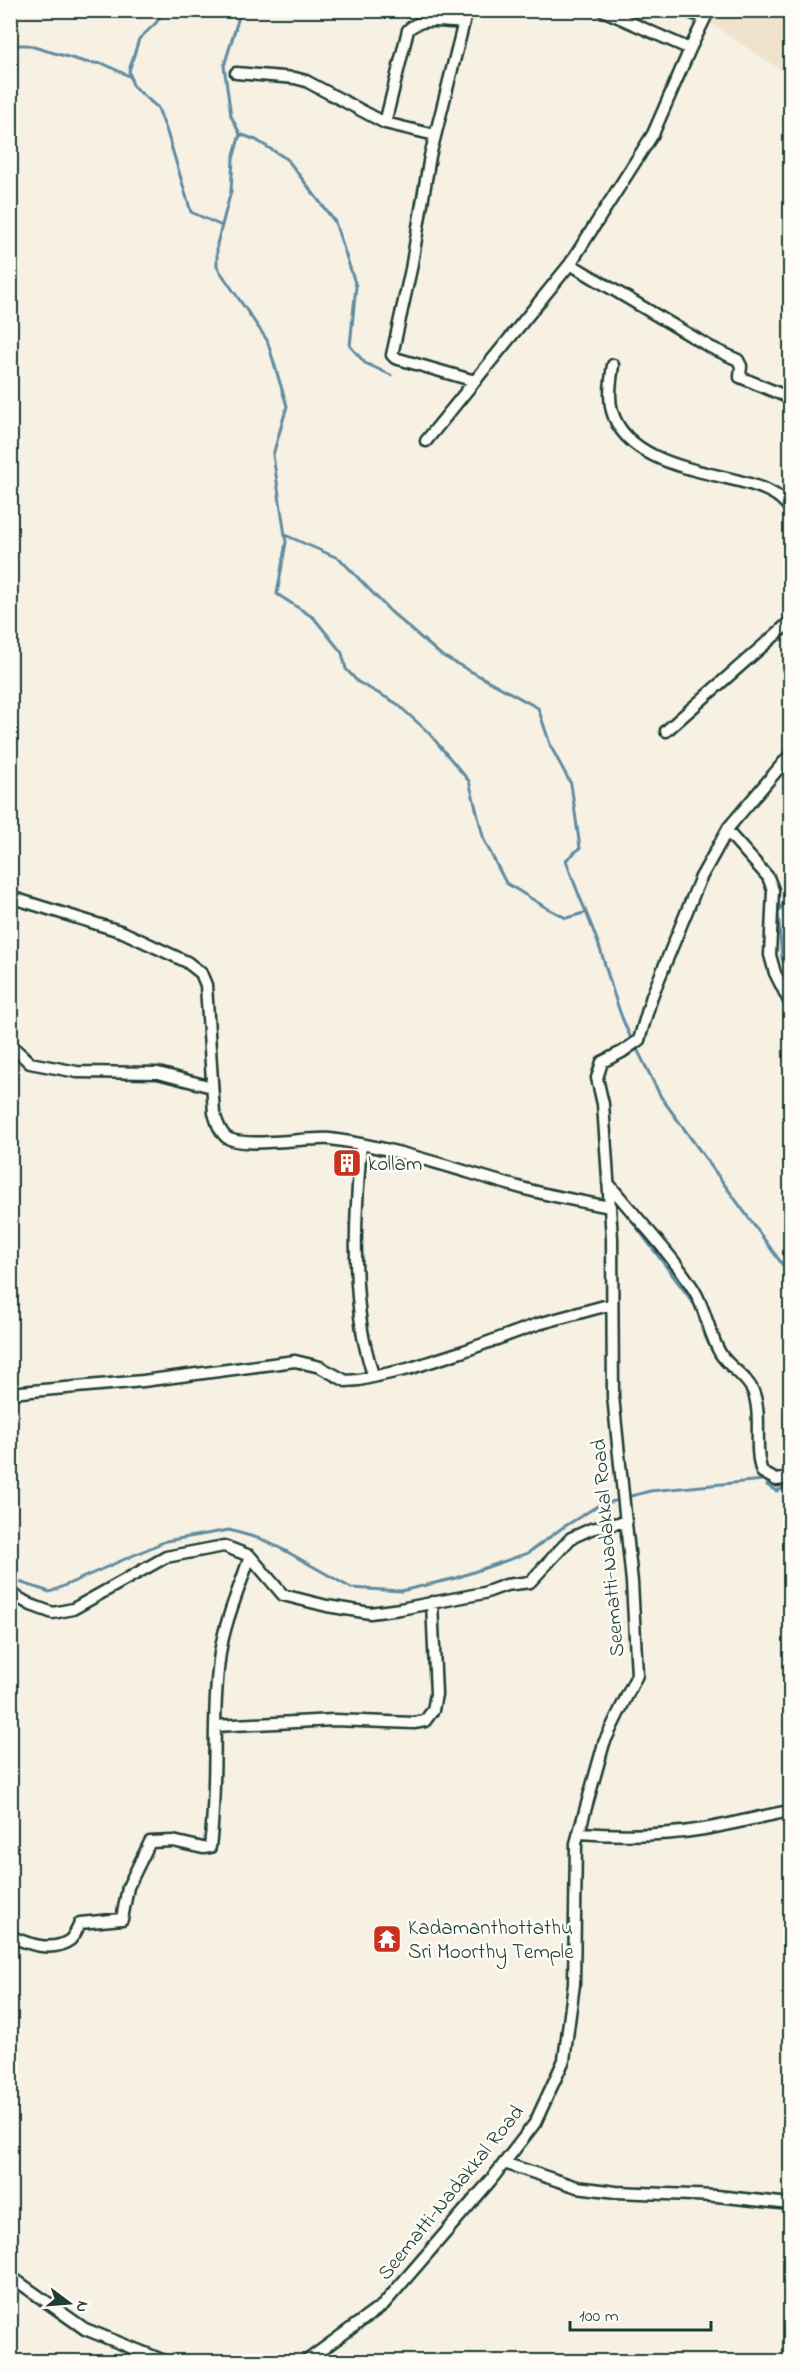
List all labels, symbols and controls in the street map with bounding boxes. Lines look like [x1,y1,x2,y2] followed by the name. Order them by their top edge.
[331,1147,363,1179] building icon: kollam
[368,1150,422,1180] place label: kollam
[585,1437,633,1658] street label: Seematti-Nadakkal Road
[408,1914,574,1970] place label: Kadamanthottathu Sri Moorthy Temple
[371,1923,403,1955] temple icon: Kadamanthottathu Sri Moorthy Temple
[371,2099,532,2288] street label: Seematti-Nadakkal Road
[39,2273,99,2333] north arrow
[570,2294,711,2332] scale bar
[68,2298,95,2315] text: N
[579,2304,619,2330] text: 100 m

